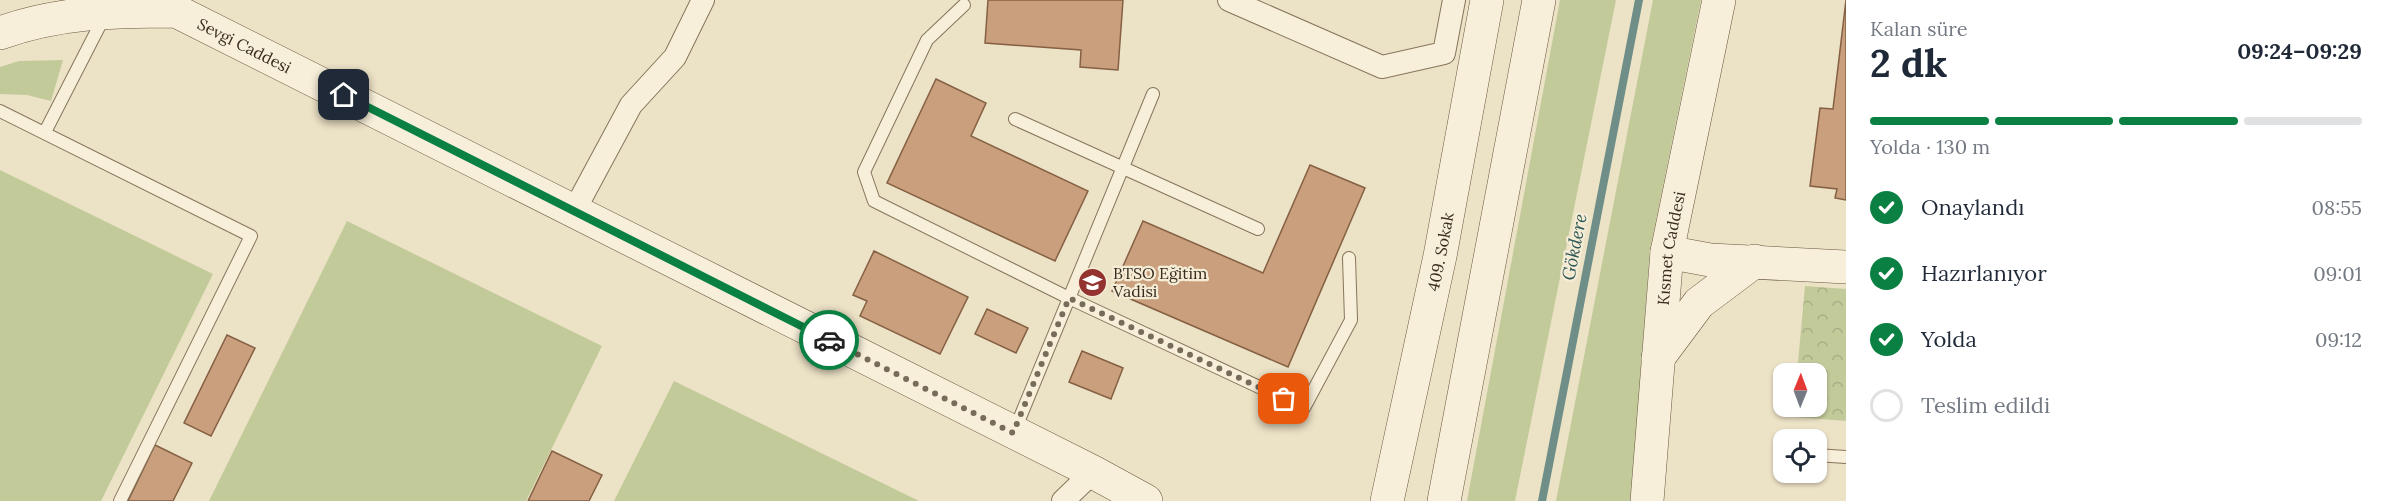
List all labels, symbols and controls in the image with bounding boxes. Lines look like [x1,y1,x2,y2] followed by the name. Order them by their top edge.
[194,13,295,77] street label: Sevgi Caddesi
[1870,16,1968,41] text: Kalan süre
[2237,37,2362,65] text: 09:24–09:29
[1870,38,1947,88] text: 2 dk
[318,69,369,120] pin
[327,78,360,111] icon: home
[1870,134,1990,159] text: Yolda · 130 m
[1653,189,1689,306] street label: Kısmet Caddesi
[1870,191,1903,224] icon: check
[1921,193,2025,221] text: Onaylandı
[2312,195,2362,220] text: 08:55
[1423,210,1458,293] street label: 409. Sokak
[1556,212,1592,282] water label: Gökdere
[1870,257,1903,290] icon: check
[1921,259,2047,287] text: Hazırlanıyor
[2313,261,2362,286] text: 09:01
[1112,263,1207,301] place label: BTSO Eğitim Vadisi
[1076,266,1108,298] school or university icon: BTSO Eğitim Vadisi
[799,310,859,370] courier
[1870,323,1903,356] icon: check
[813,324,846,357] icon: car
[1921,325,1977,353] text: Yolda
[2315,327,2362,352] text: 09:12
[1773,363,1827,417] north arrow
[1773,363,1827,483] map controls
[1258,373,1309,424] pin
[1267,382,1300,415] icon: bag
[1921,391,2050,419] text: Teslim edildi
[1773,429,1827,483] button: locate

